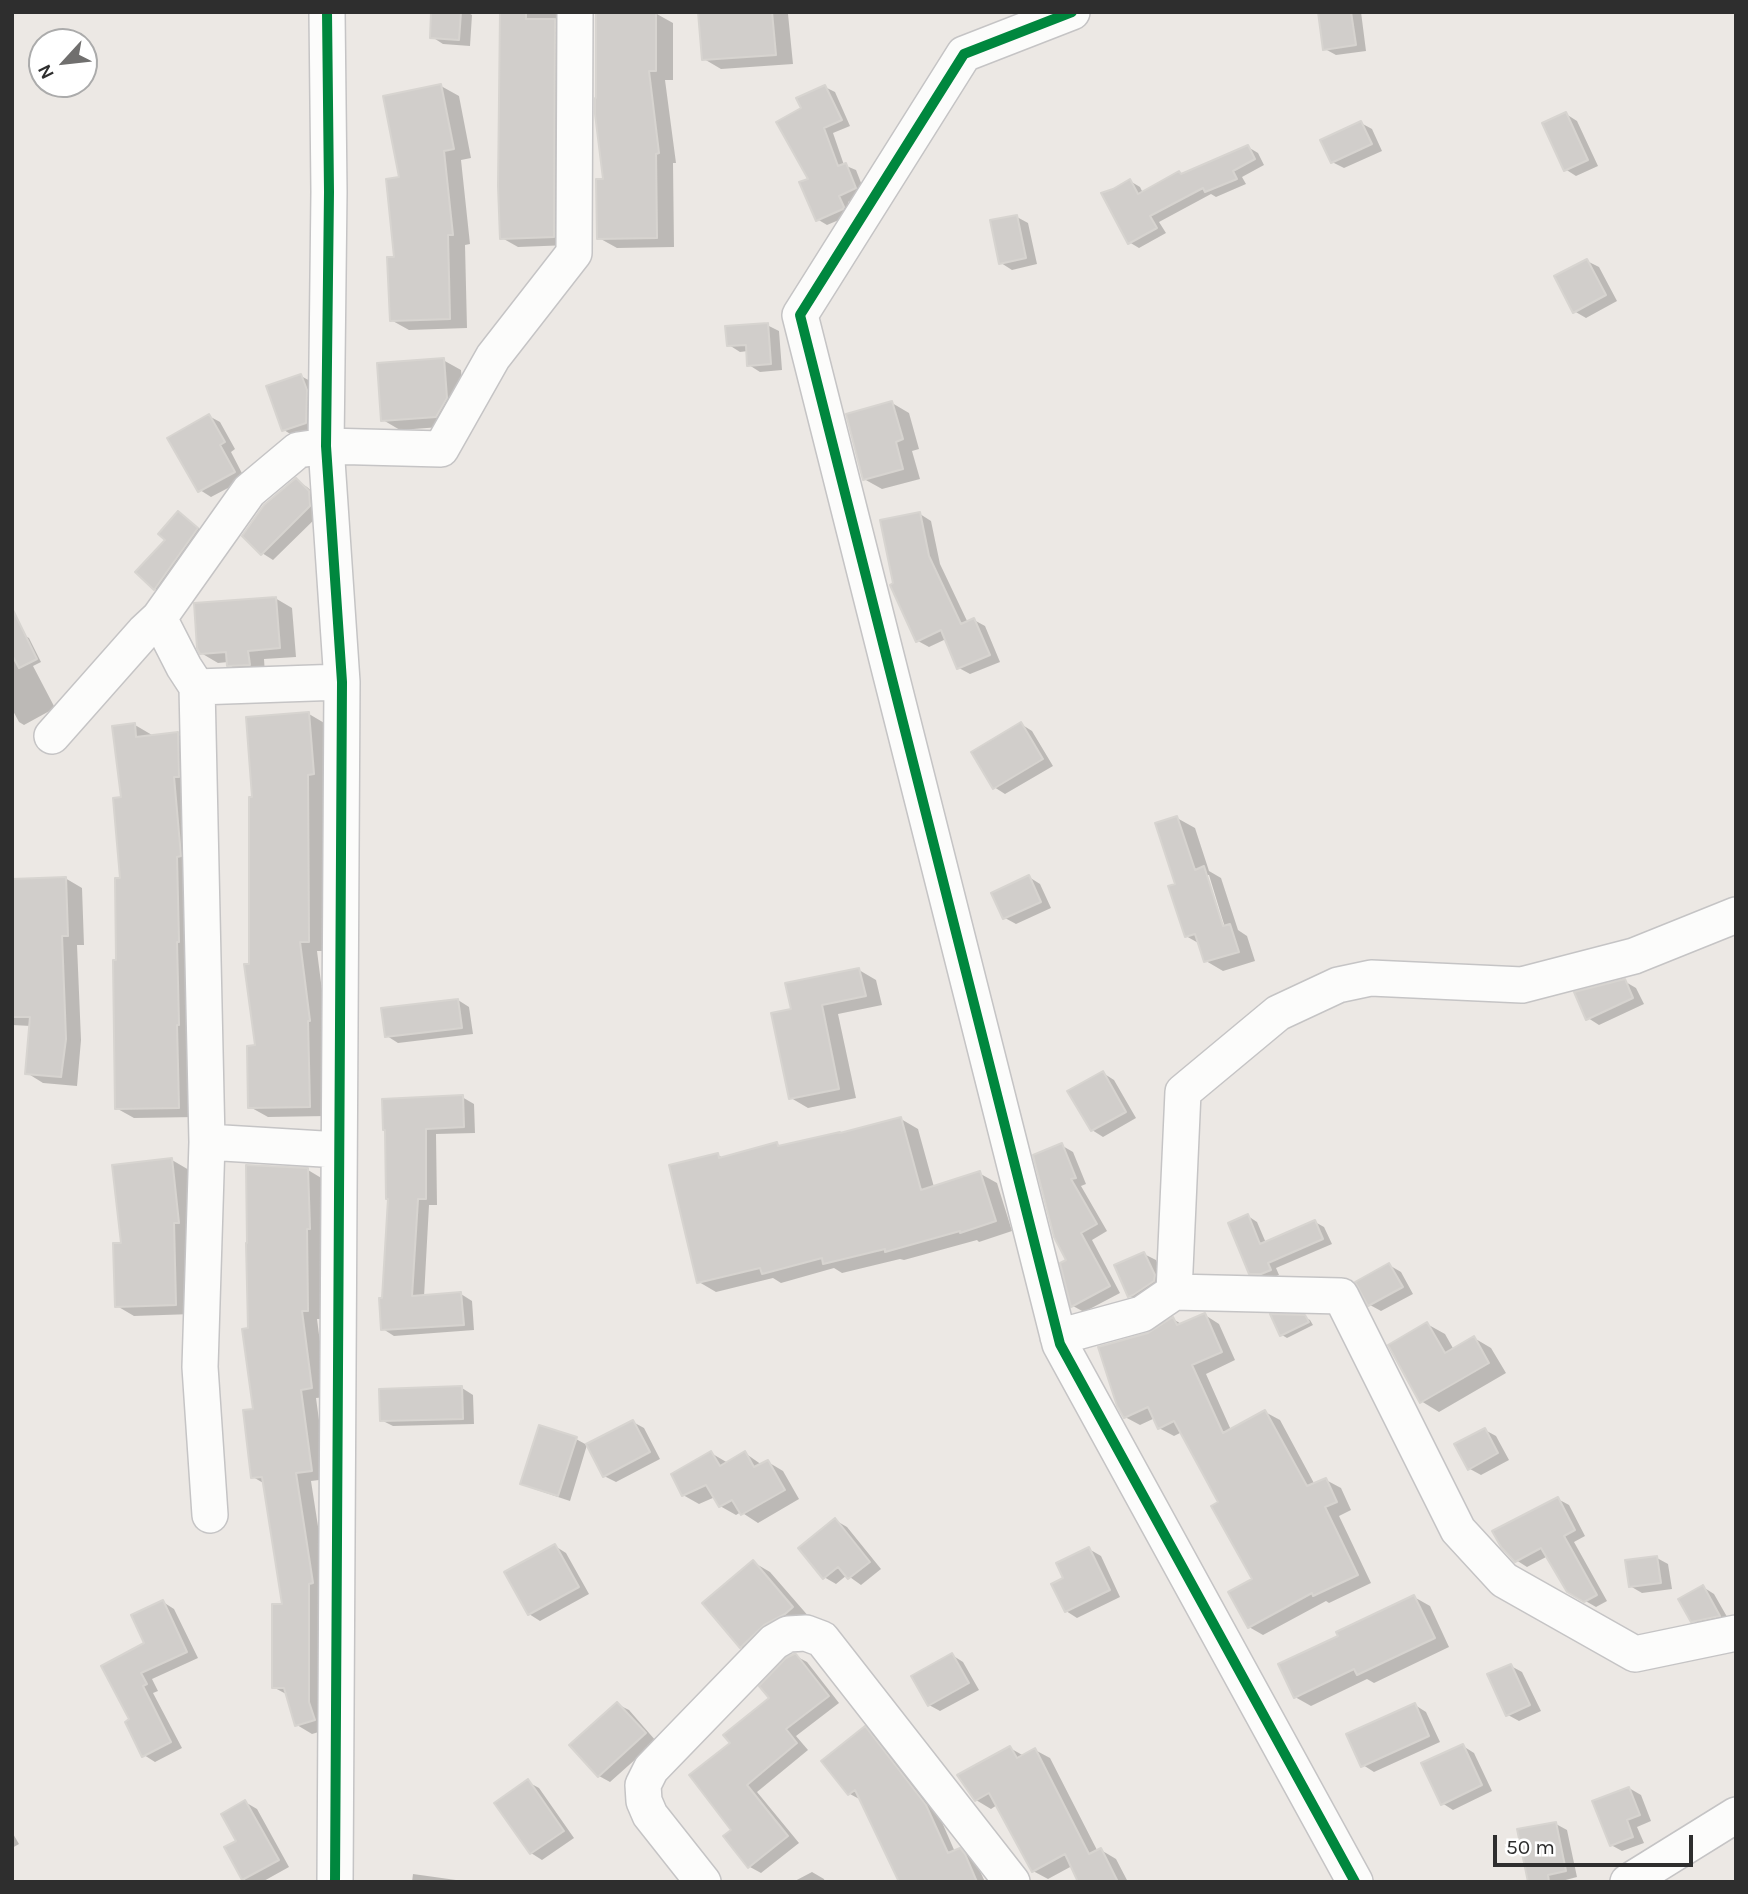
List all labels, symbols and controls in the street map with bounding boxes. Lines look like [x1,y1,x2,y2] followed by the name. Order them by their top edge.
[28,28,98,98] north arrow
[33,61,59,83] text: N
[1496,1820,1696,1864] scale bar
[1506,1835,1555,1859] text: 50 m

